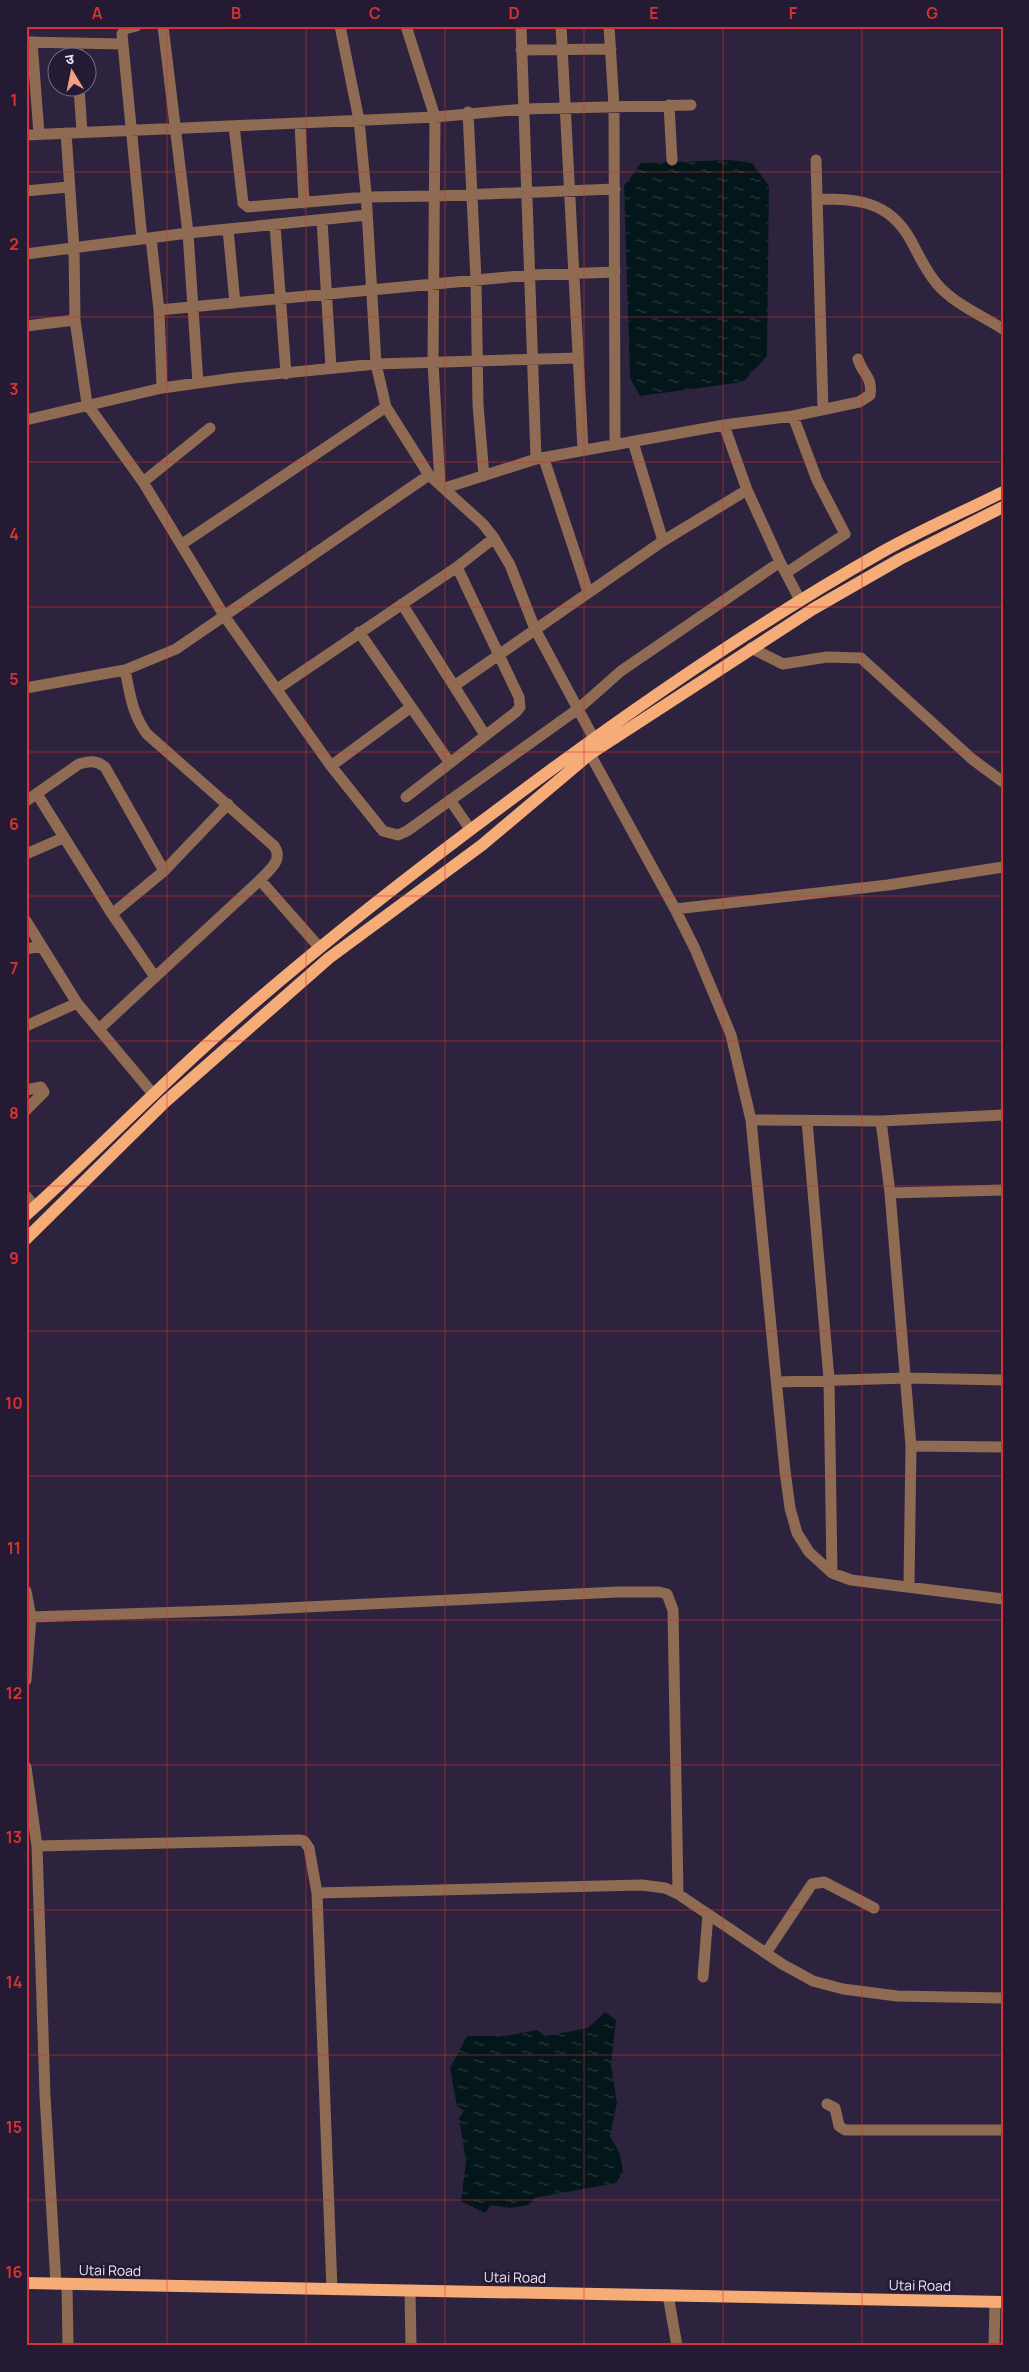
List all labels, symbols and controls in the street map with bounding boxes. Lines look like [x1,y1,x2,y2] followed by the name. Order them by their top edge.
[92,2,103,24] text: A
[231,2,241,24] text: B
[369,2,381,24] text: C
[508,2,520,24] text: D
[649,2,659,24] text: E
[789,2,798,24] text: F
[926,2,938,24] text: G
[48,48,98,98] north arrow
[64,48,76,69] text: उ
[10,89,18,111] text: 1
[9,233,19,255] text: 2
[9,378,19,400] text: 3
[9,523,19,545] text: 4
[9,668,19,690] text: 5
[9,813,19,835] text: 6
[10,957,18,979] text: 7
[9,1102,19,1124] text: 8
[9,1247,19,1269] text: 9
[5,1392,23,1414] text: 10
[7,1537,21,1559] text: 11
[6,1682,22,1704] text: 12
[6,1826,22,1848] text: 13
[6,1971,22,1993] text: 14
[6,2116,22,2138] text: 15
[79,2260,141,2280] street label: Utai Road
[6,2261,23,2283] text: 16
[484,2267,546,2287] street label: Utai Road
[889,2275,951,2295] street label: Utai Road

